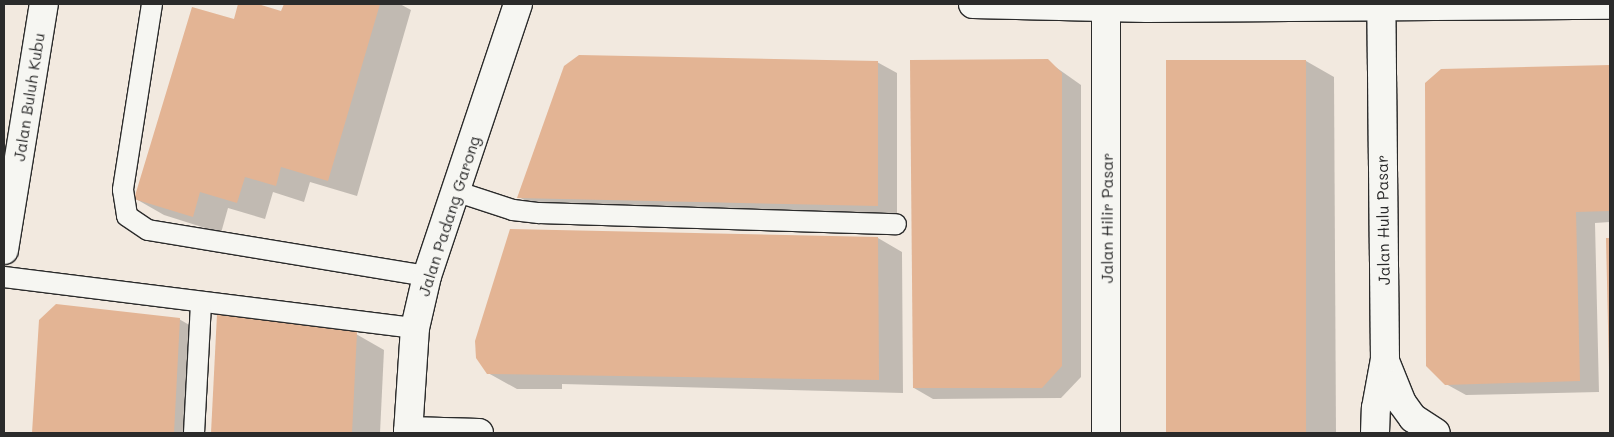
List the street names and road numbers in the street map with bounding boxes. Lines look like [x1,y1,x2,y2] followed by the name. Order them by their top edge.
[9,31,49,163] street label: Jalan Buluh Kubu
[414,133,484,299] street label: Jalan Padang Garong
[1097,153,1117,283] street label: Jalan Hilir Pasar
[1372,155,1394,285] street label: Jalan Hulu Pasar

